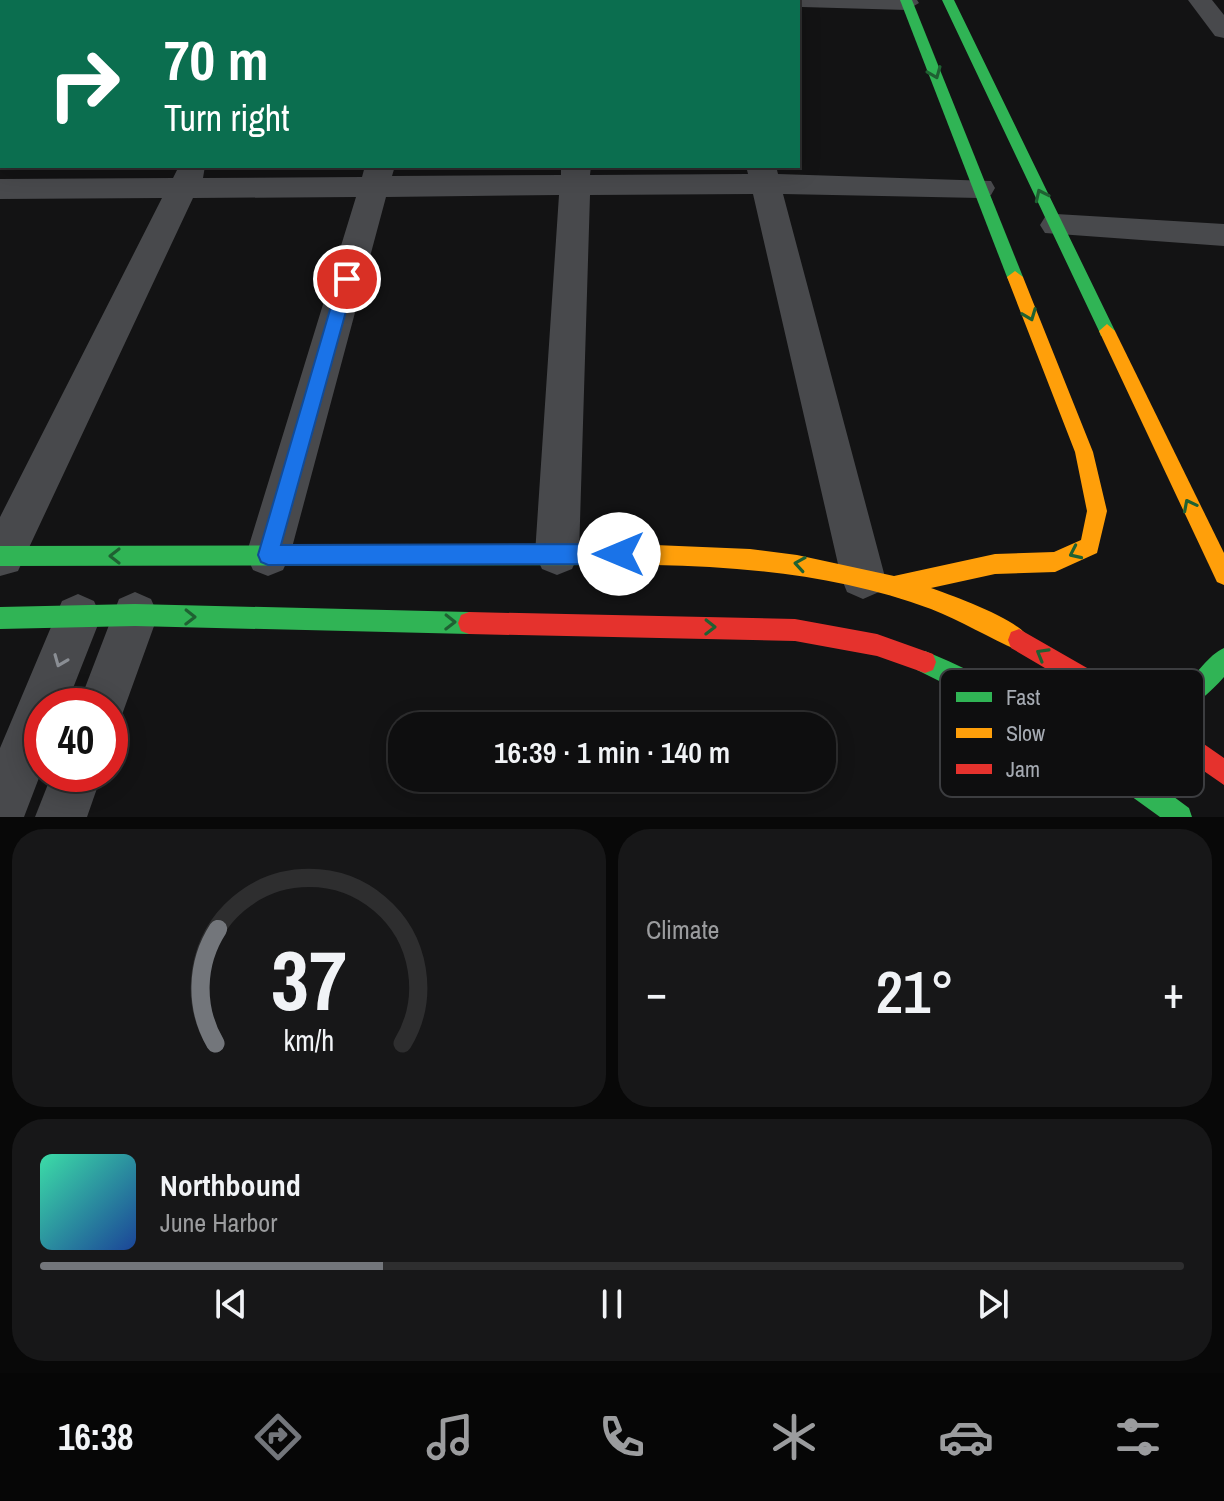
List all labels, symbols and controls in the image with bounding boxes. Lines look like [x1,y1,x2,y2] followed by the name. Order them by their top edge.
[164,22,269,97] text: 70 m
[32,32,136,136] icon: right
[925,65,941,79] one-way arrow
[164,94,289,142] text: Turn right
[1035,188,1051,203] one-way arrow
[313,245,381,313] pin
[325,257,369,301] icon: arrive
[1020,307,1037,321] one-way arrow
[1183,499,1199,514] one-way arrow
[577,512,661,596] position arrow
[1069,543,1084,559] one-way arrow
[108,547,121,565] one-way arrow
[793,556,807,573] one-way arrow
[184,608,197,625] one-way arrow
[444,613,457,631] one-way arrow
[704,618,717,635] one-way arrow
[1036,648,1051,664] one-way arrow
[53,653,70,667] one-way arrow
[940,669,1204,797] legend
[1006,682,1040,712] text: Fast
[24,688,128,792] speed limit sign: 40
[1006,718,1045,748] text: Slow
[494,732,730,772] text: 16:39 · 1 min · 140 m
[1006,754,1040,784] text: Jam
[646,912,719,947] text: Climate
[271,924,347,1036] text: 37
[876,951,954,1032] text: 21°
[646,962,667,1022] text: −
[1163,962,1184,1022] text: +
[284,1021,334,1060] text: km/h
[160,1165,301,1205] text: Northbound
[160,1205,277,1240] text: June Harbor
[209,1282,253,1326] icon: previous
[590,1282,634,1326] icon: pause
[971,1282,1015,1326] icon: next
[250,1409,306,1465] icon: directions
[422,1409,478,1465] icon: music
[594,1409,650,1465] icon: phone
[766,1409,822,1465] icon: climate
[938,1409,994,1465] icon: car
[1110,1409,1166,1465] icon: filters
[58,1413,134,1461] text: 16:38

